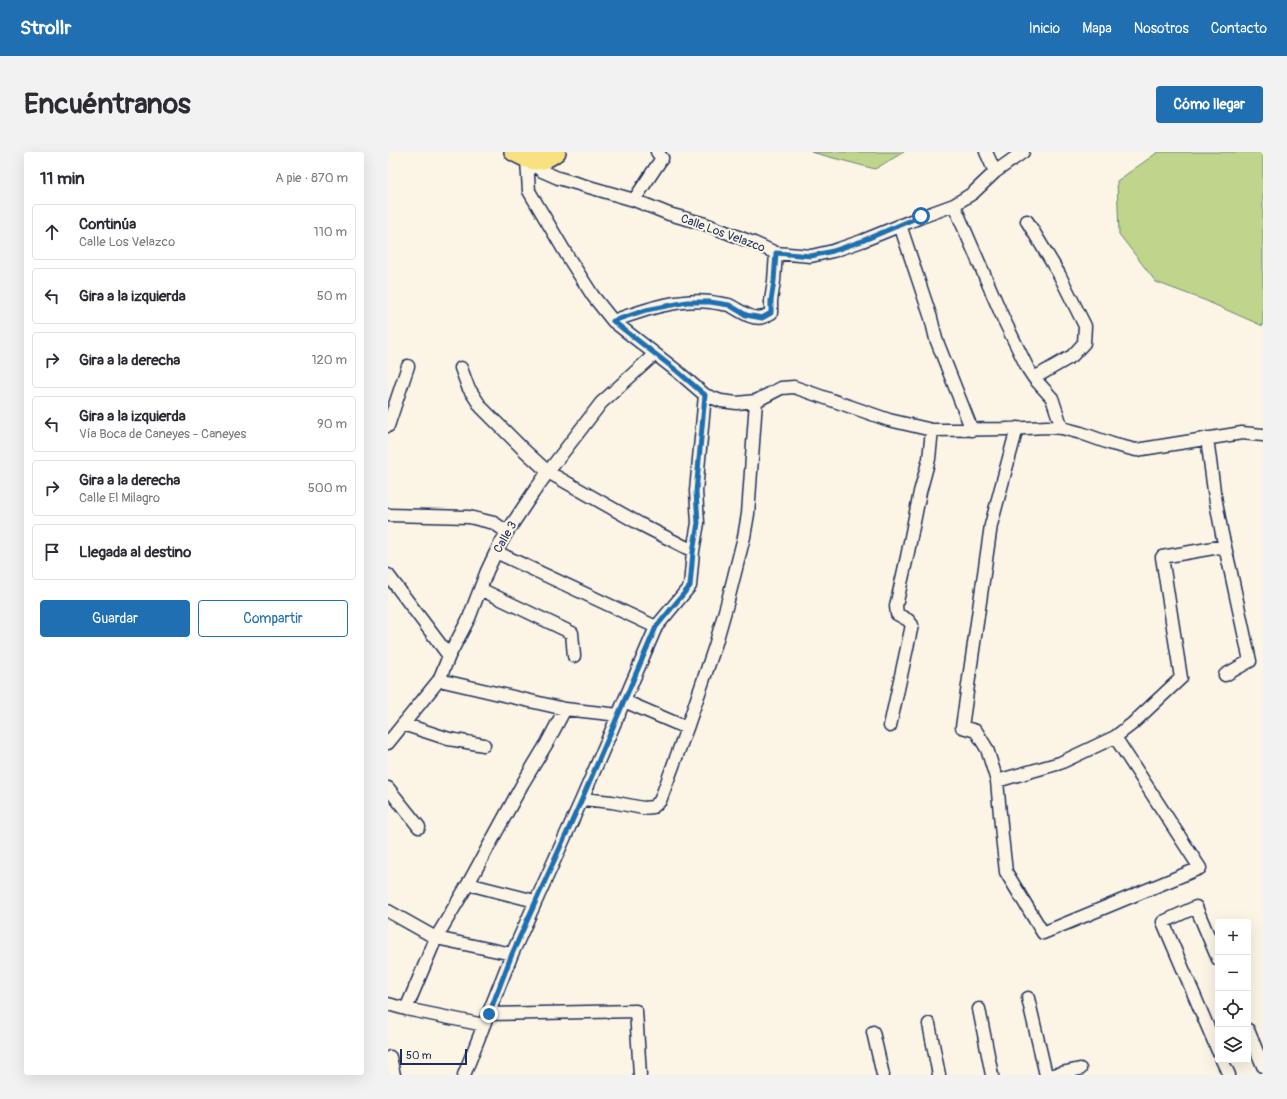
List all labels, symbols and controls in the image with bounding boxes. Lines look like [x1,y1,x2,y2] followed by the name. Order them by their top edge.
[20,16,71,40] text: Strollr
[1029,20,1060,37] text: Inicio
[1082,20,1112,37] text: Mapa
[1134,20,1189,37] text: Nosotros
[1211,20,1267,37] text: Contacto
[1156,86,1263,123] button: Cómo llegar
[24,87,191,122] text: Encuéntranos
[40,168,85,189] text: 11 min
[275,170,348,186] text: A pie · 870 m
[912,207,930,225] route start
[679,211,768,256] street label: Calle Los Velazco
[79,215,136,234] text: Continúa
[41,221,63,243] icon: ahead
[314,224,347,240] text: 110 m
[79,234,175,250] text: Calle Los Velazco
[41,285,63,307] icon: left
[79,287,186,306] text: Gira a la izquierda
[317,288,347,304] text: 50 m
[41,349,63,371] icon: right
[79,351,180,370] text: Gira a la derecha
[311,352,347,368] text: 120 m
[79,407,186,426] text: Gira a la izquierda
[41,413,63,435] icon: left
[317,416,347,432] text: 90 m
[79,426,246,442] text: Vía Boca de Caneyes - Caneyes
[79,471,180,490] text: Gira a la derecha
[41,477,63,499] icon: right
[308,480,347,496] text: 500 m
[79,490,160,506] text: Calle El Milagro
[490,519,521,556] street label: Calle 3
[41,541,63,563] icon: arrive
[79,543,191,562] text: Llegada al destino
[40,600,190,637] button: Guardar
[198,600,348,637] button: Compartir
[1215,919,1251,1063] map controls
[1215,919,1251,955] button: +
[1215,955,1251,991] button: −
[1215,991,1251,1027] button: locate
[480,1005,498,1023] route end
[1215,1027,1251,1063] button: layers
[400,1047,467,1066] scale bar
[406,1049,432,1062] text: 50 m

